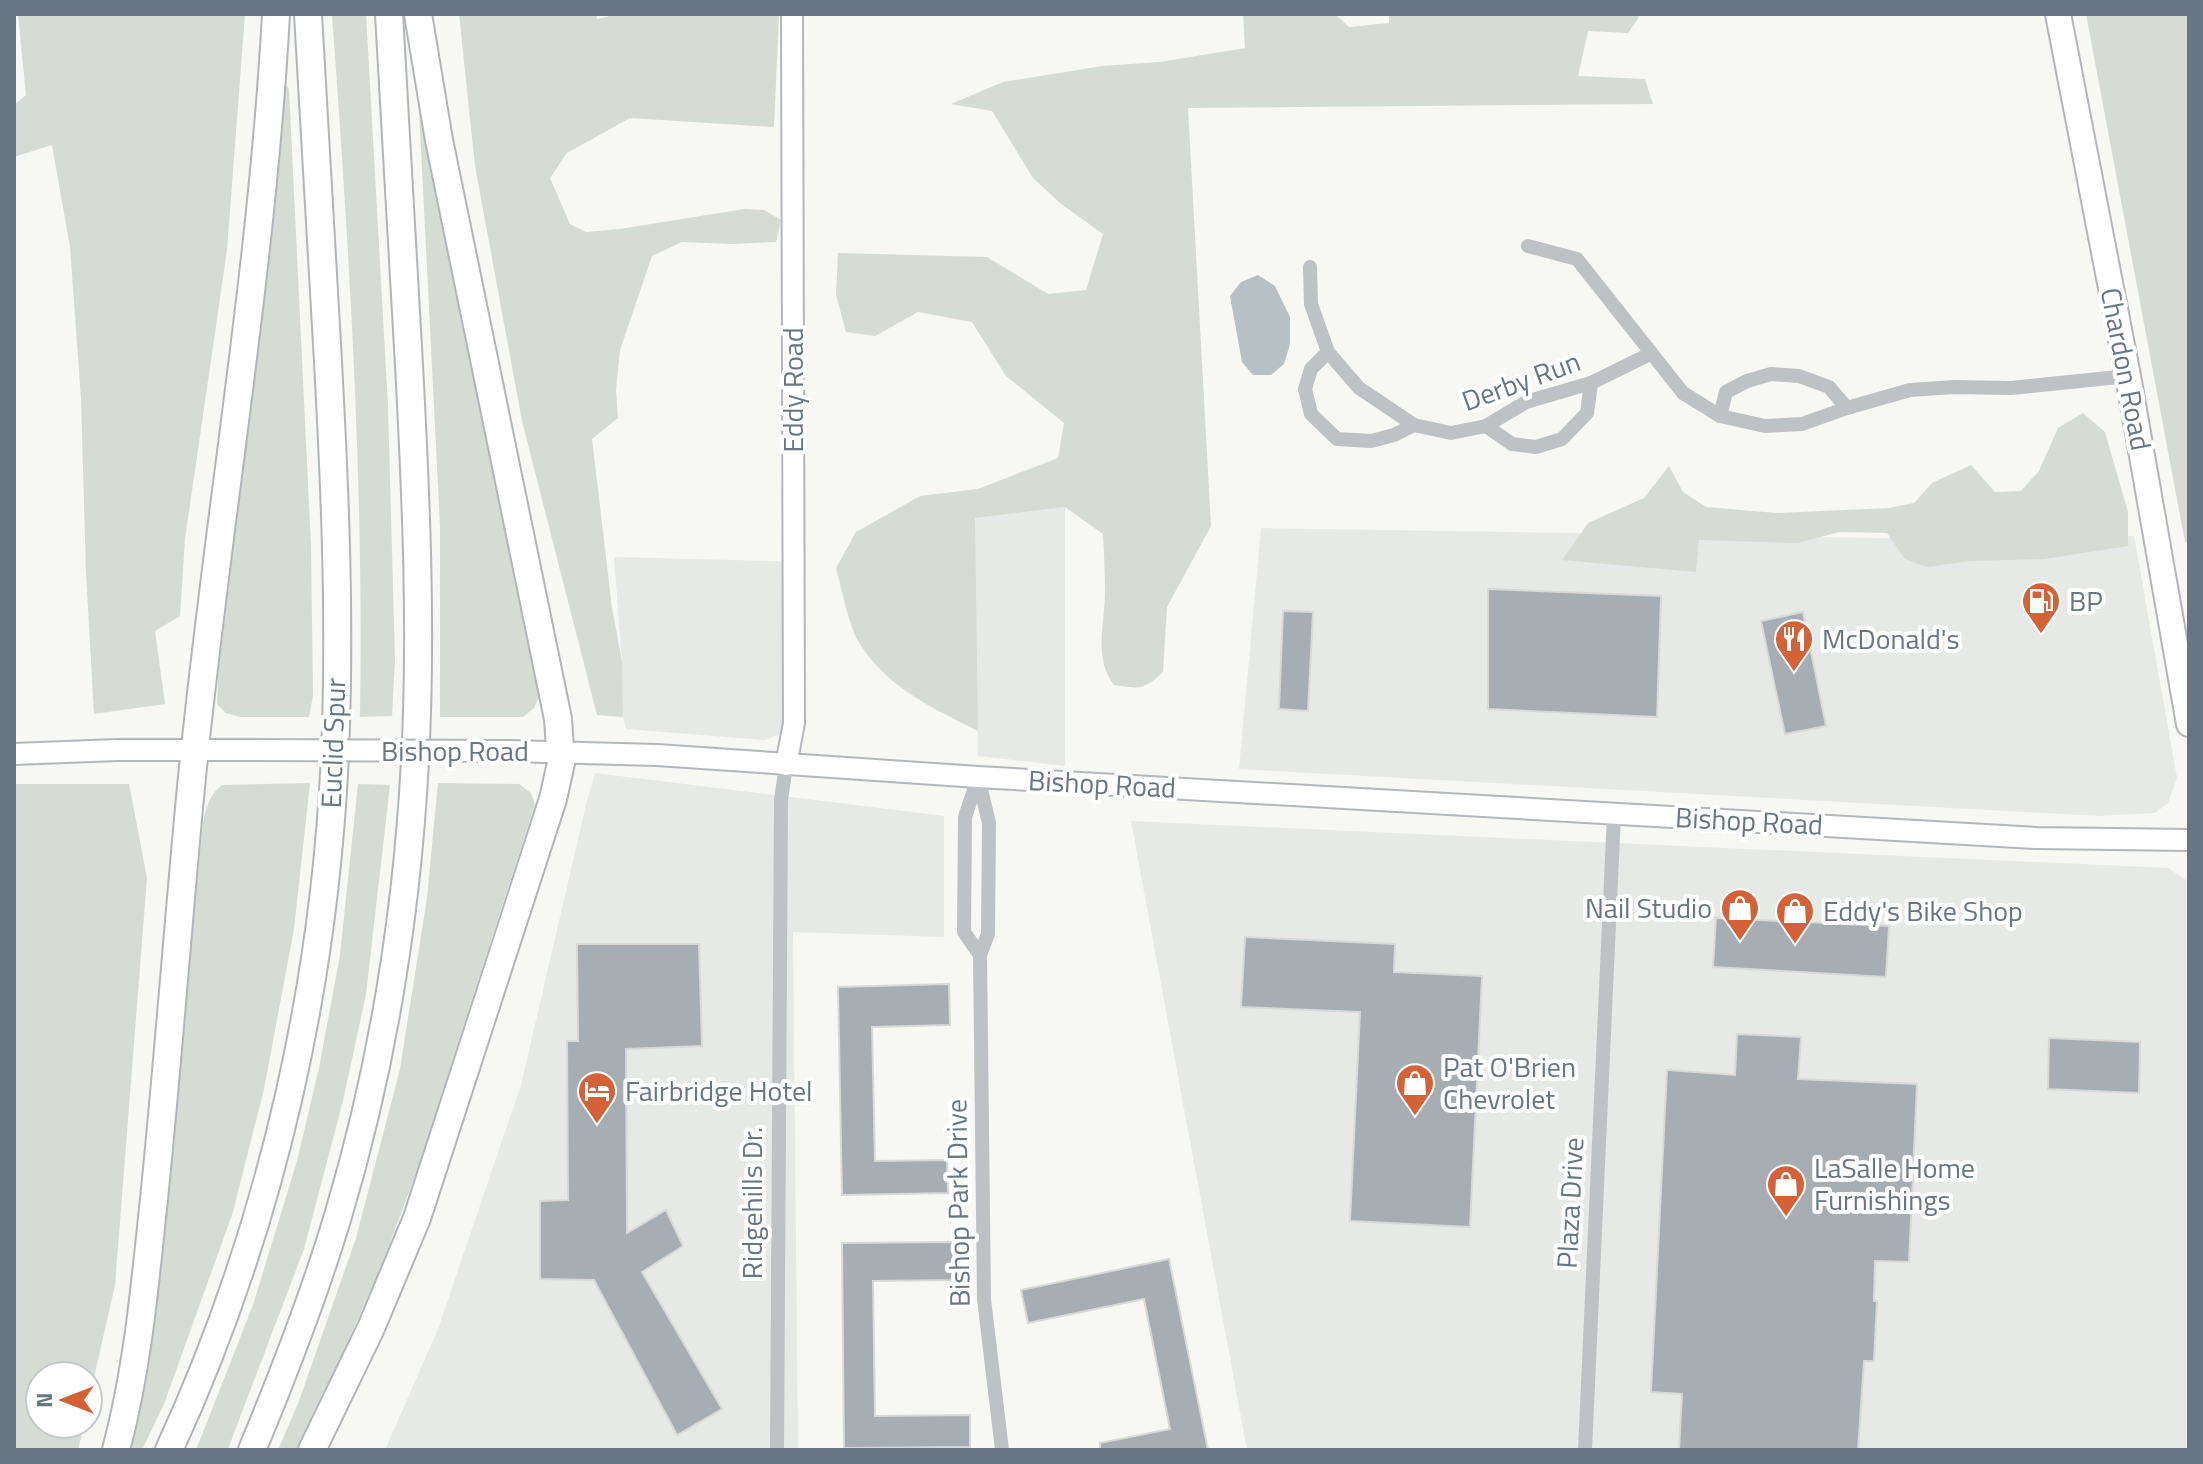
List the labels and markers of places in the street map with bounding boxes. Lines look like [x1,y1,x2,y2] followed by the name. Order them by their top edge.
[2069,579,2103,622] place label: BP
[2020,580,2062,635] fuel station icon: BP
[1822,617,1959,660] place label: McDonald's
[1773,618,1815,673] restaurant icon: McDonald's
[1585,886,1712,929] place label: Nail Studio
[1719,887,1761,942] shop icon: Nail Studio
[1823,889,2023,932] place label: Eddy's Bike Shop
[1774,890,1816,945] shop icon: Eddy's Bike Shop
[1443,1045,1576,1120] place label: Pat O'Brien Chevrolet
[1394,1062,1436,1117] shop icon: Pat O'Brien Chevrolet
[625,1069,813,1112] place label: Fairbridge Hotel
[576,1070,618,1125] hotel icon: Fairbridge Hotel
[1814,1146,1975,1221] place label: LaSalle Home Furnishings
[1765,1163,1807,1218] shop icon: LaSalle Home Furnishings

